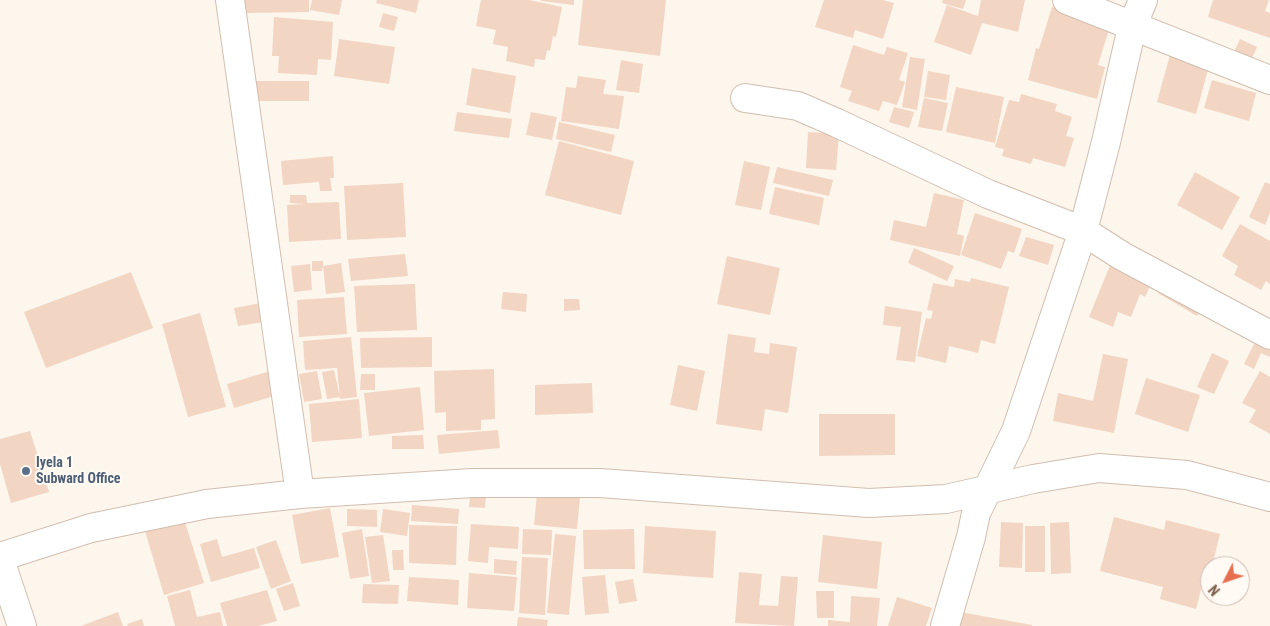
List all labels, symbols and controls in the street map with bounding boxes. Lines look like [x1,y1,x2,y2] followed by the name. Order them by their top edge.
[36,455,121,488] place label: Iyela 1 Subward Office
[20,465,32,477] marker: Iyela 1 Subward Office
[1200,556,1250,606] north arrow
[1206,582,1223,599] text: N

